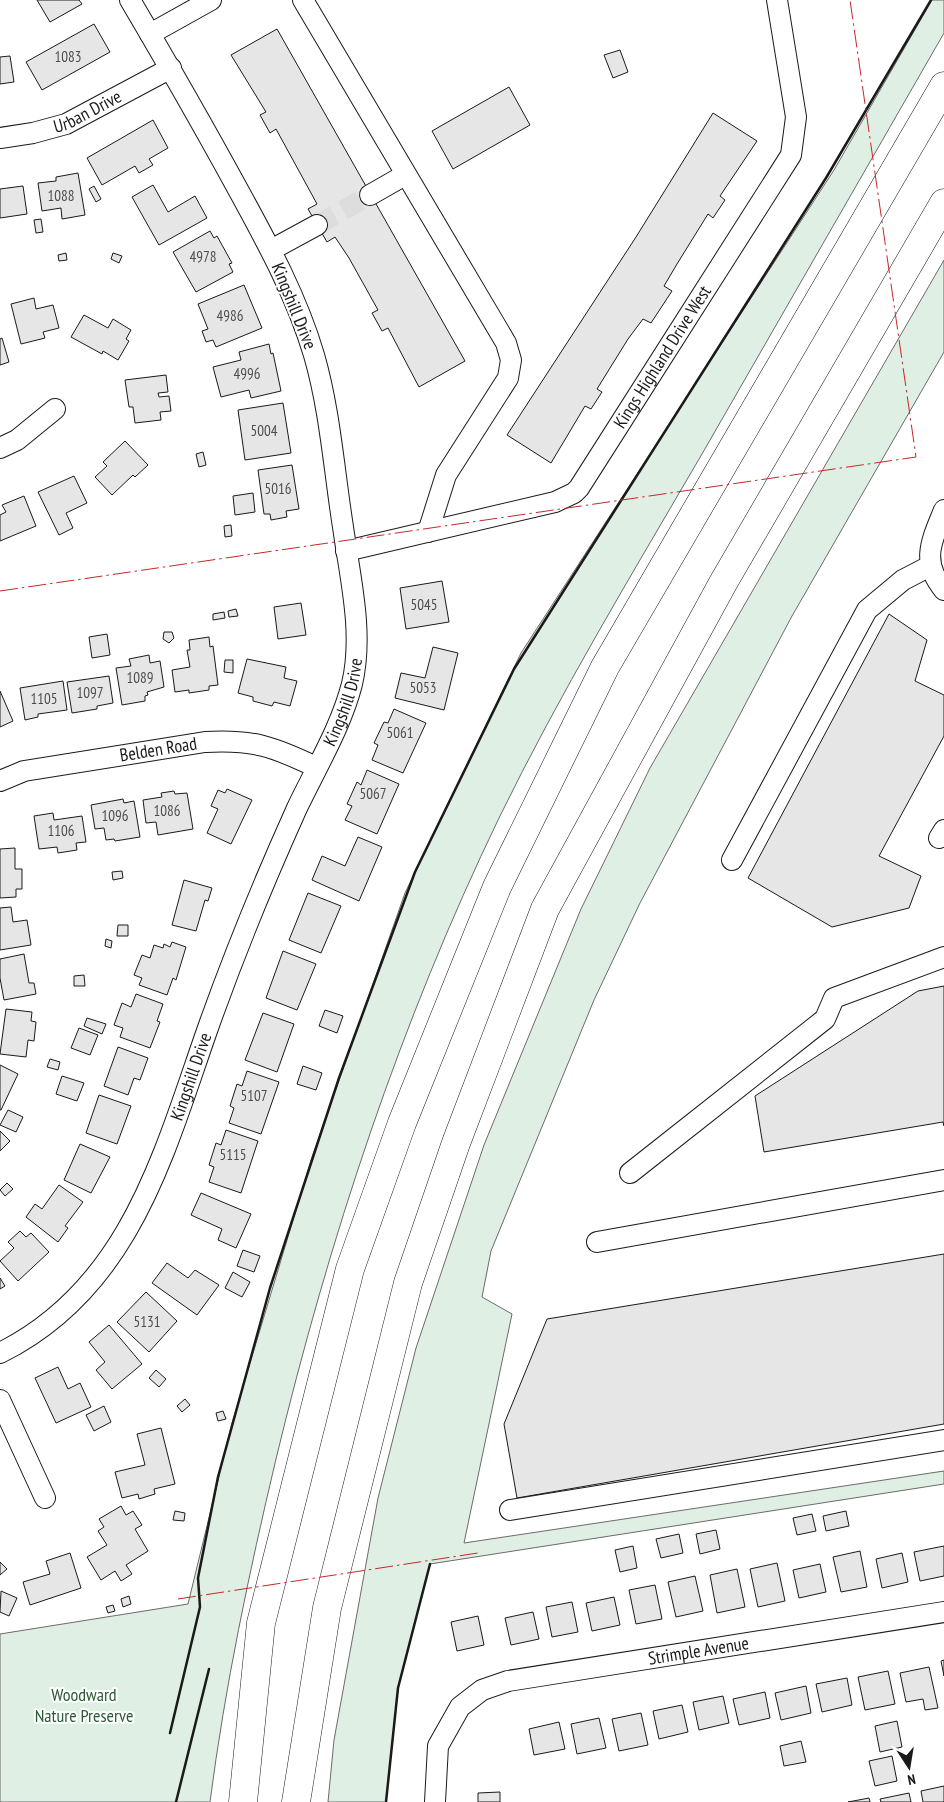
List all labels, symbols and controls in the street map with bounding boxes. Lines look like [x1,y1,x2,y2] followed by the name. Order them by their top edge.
[54,47,82,66] house number: 1083
[51,85,125,138] street label: Urban Drive
[47,186,75,205] house number: 1088
[189,247,217,266] house number: 4978
[267,259,322,352] street label: Kingshill Drive
[608,281,716,432] street label: Kings Highland Drive West
[216,306,244,325] house number: 4986
[233,364,261,383] house number: 4996
[250,421,278,440] house number: 5004
[264,479,292,498] house number: 5016
[410,595,438,614] house number: 5045
[318,657,367,750] street label: Kingshill Drive
[126,668,154,687] house number: 1089
[409,678,437,697] house number: 5053
[76,683,104,702] house number: 1097
[30,689,58,708] house number: 1105
[386,723,414,742] house number: 5061
[118,731,198,767] street label: Belden Road
[359,784,387,803] house number: 5067
[153,801,181,820] house number: 1086
[101,806,129,825] house number: 1096
[47,821,75,840] house number: 1106
[165,1029,216,1123] street label: Kingshill Drive
[240,1086,268,1105] house number: 5107
[219,1145,247,1164] house number: 5115
[133,1312,161,1331] house number: 5131
[646,1631,750,1670] street label: Strimple Avenue
[35,1683,133,1727] park label: Woodward Nature Preserve
[884,1742,934,1792] north arrow
[906,1770,917,1789] text: N

